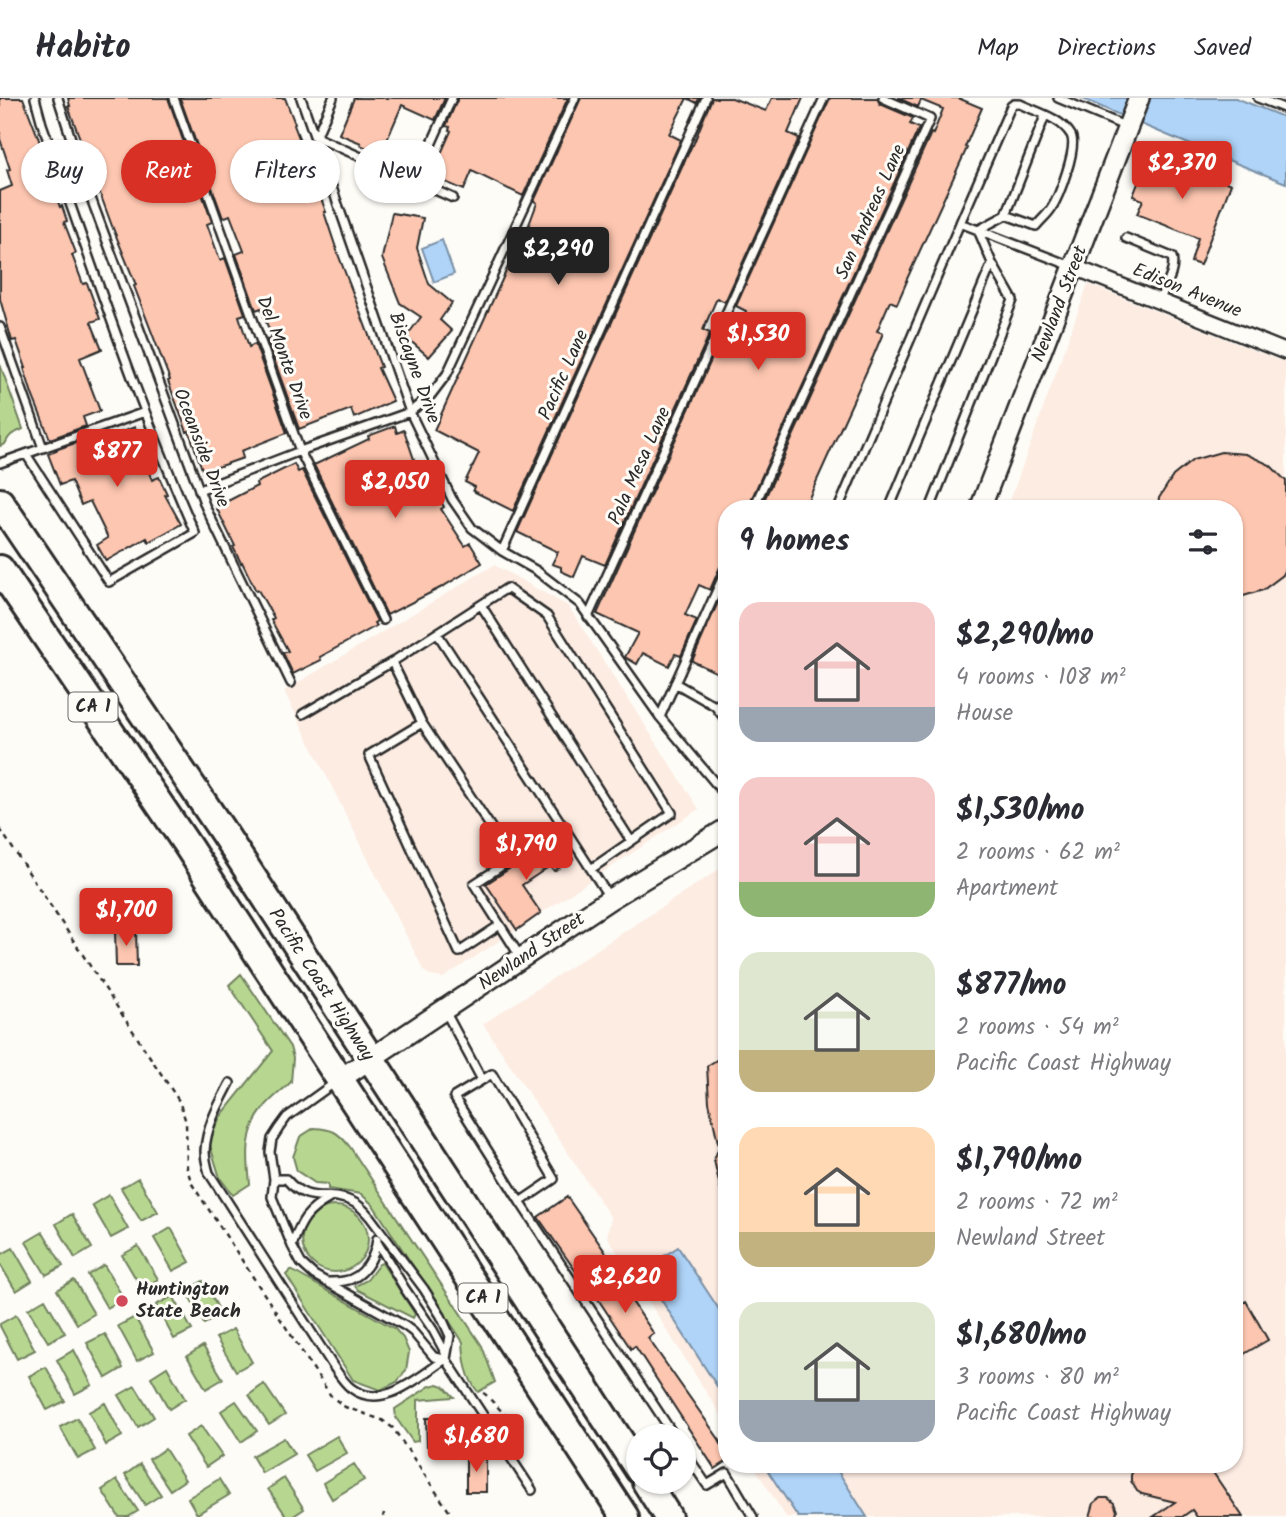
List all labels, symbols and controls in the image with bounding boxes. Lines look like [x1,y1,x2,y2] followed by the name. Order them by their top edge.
[35,22,131,75] text: Habito
[977,29,1019,68] text: Map
[1057,29,1156,68] text: Directions
[1194,29,1251,68] text: Saved
[828,139,914,284] street label: San Andreas Lane
[21,140,107,203] chip: Buy
[121,140,216,203] chip: Rent
[230,140,340,203] chip: Filters
[354,140,446,203] chip: New
[1125,141,1239,201] pin: $2,370
[1148,146,1216,182] text: $2,370
[501,228,615,287] pin: $2,290
[523,232,593,268] text: $2,290
[1024,241,1096,367] street label: Newland Street
[1128,255,1247,327] street label: Edison Avenue
[248,292,320,425] street label: Del Monte Drive
[380,308,448,428] street label: Biscayne Drive
[701,313,815,372] pin: $1,530
[727,317,789,353] text: $1,530
[531,325,597,425] street label: Pacific Lane
[164,384,238,512] street label: Oceanside Drive
[601,402,680,530] street label: Pala Mesa Lane
[76,430,158,489] pin: $877
[93,434,141,470] text: $877
[338,460,452,520] pin: $2,050
[361,465,429,501] text: $2,050
[739,518,850,566] text: 9 homes
[1184,523,1222,561] icon: filters
[956,612,1094,660] text: $2,290/mo
[795,630,879,714] icon: home
[956,660,1126,696] text: 4 rooms · 108 m²
[68,692,118,722] road number: CA 1
[956,696,1013,732] text: House
[956,787,1084,835] text: $1,530/mo
[795,805,879,889] icon: home
[469,822,583,882] pin: $1,790
[496,827,556,863] text: $1,790
[956,835,1120,871] text: 2 rooms · 62 m²
[956,871,1058,907] text: Apartment
[69,888,183,948] pin: $1,700
[95,893,157,929] text: $1,700
[260,902,382,1068] street label: Pacific Coast Highway
[473,905,592,999] street label: Newland Street
[956,962,1067,1010] text: $877/mo
[795,980,879,1064] icon: home
[956,1010,1119,1046] text: 2 rooms · 54 m²
[956,1046,1171,1082] text: Pacific Coast Highway
[956,1137,1082,1185] text: $1,790/mo
[795,1155,879,1239] icon: home
[956,1185,1118,1221] text: 2 rooms · 72 m²
[956,1221,1105,1257] text: Newland Street
[568,1256,682,1315] pin: $2,620
[590,1260,660,1296] text: $2,620
[136,1275,241,1327] place label: Huntington State Beach
[458,1283,508,1312] road number: CA 1
[114,1293,130,1309] marker: Huntington State Beach
[956,1312,1087,1360] text: $1,680/mo
[795,1330,879,1414] icon: home
[956,1360,1119,1396] text: 3 rooms · 80 m²
[956,1396,1171,1432] text: Pacific Coast Highway
[419,1414,533,1474] pin: $1,680
[444,1419,508,1455] text: $1,680
[626,1424,696,1494] map controls
[626,1424,696,1494] button: locate

